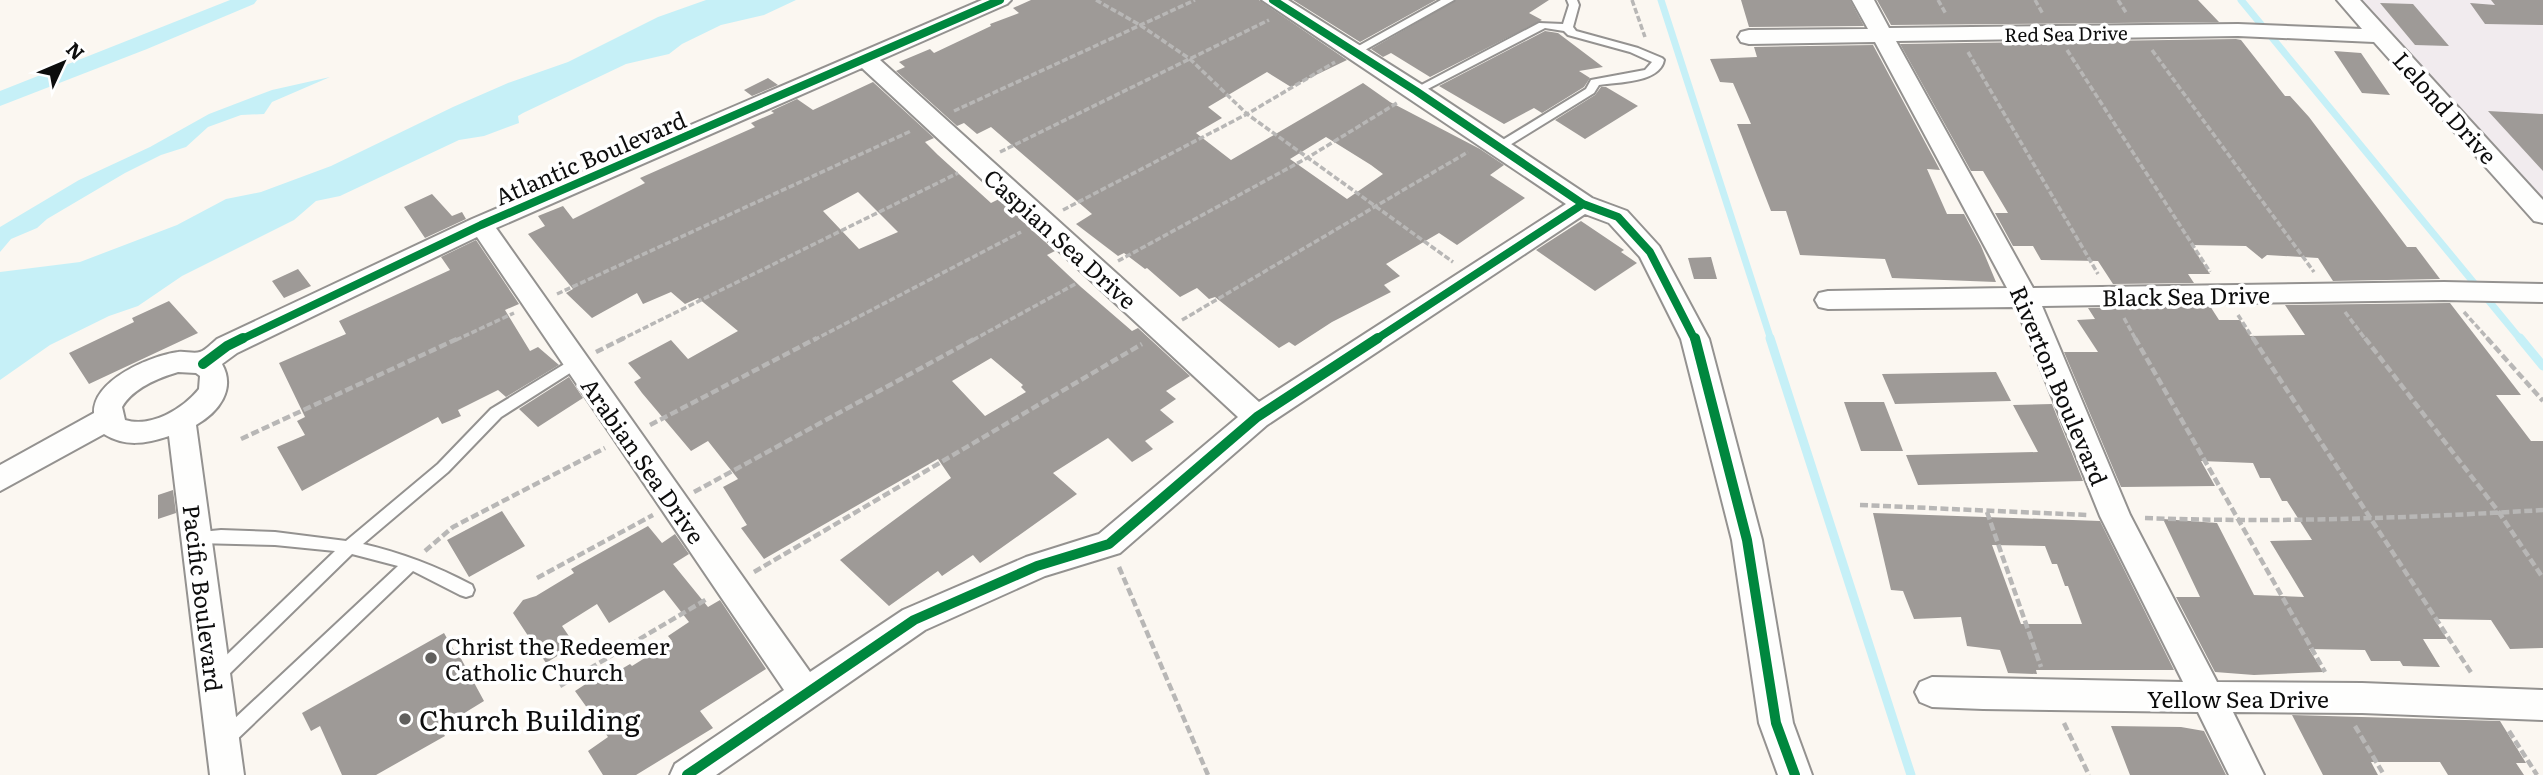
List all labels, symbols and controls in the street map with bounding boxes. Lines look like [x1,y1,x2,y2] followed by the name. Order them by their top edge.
[2004,18,2128,48] street label: Red Sea Drive
[28,28,98,98] north arrow
[60,35,92,66] text: N
[2386,43,2506,171] street label: Lelond Drive
[489,101,691,213] street label: Atlantic Boulevard
[977,160,1145,316] street label: Caspian Sea Drive
[2102,277,2270,313] street label: Black Sea Drive
[2003,280,2117,490] street label: Riverton Boulevard
[574,370,714,550] street label: Arabian Sea Drive
[176,502,232,694] street label: Pacific Boulevard
[445,628,670,688] place label: Christ the Redeemer Catholic Church
[423,650,439,666] marker: Christ the Redeemer Catholic Church
[2147,681,2329,715] street label: Yellow Sea Drive
[419,698,640,740] place label: Church Building
[397,711,413,727] marker: Church Building

